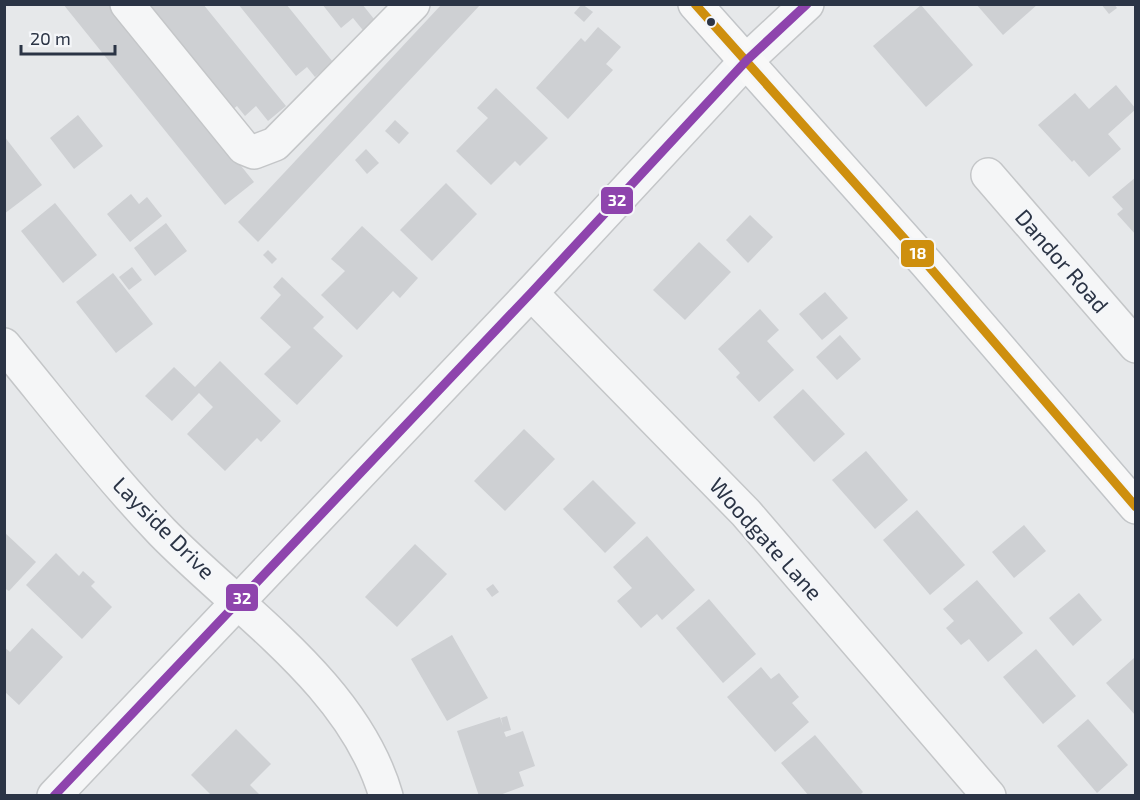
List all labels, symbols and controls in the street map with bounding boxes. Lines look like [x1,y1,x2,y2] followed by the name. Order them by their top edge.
[705,16,717,28] unlabelled marker
[21,18,116,56] scale bar
[30,27,71,49] text: 20 m
[600,186,634,215] line badge: 32
[608,190,626,209] text: 32
[1011,203,1115,317] street label: Dandor Road
[900,239,935,268] line badge: 18
[910,243,926,262] text: 18
[108,471,221,584] street label: Layside Drive
[705,472,828,605] street label: Woodgate Lane
[225,583,259,612] line badge: 32
[233,588,251,607] text: 32

